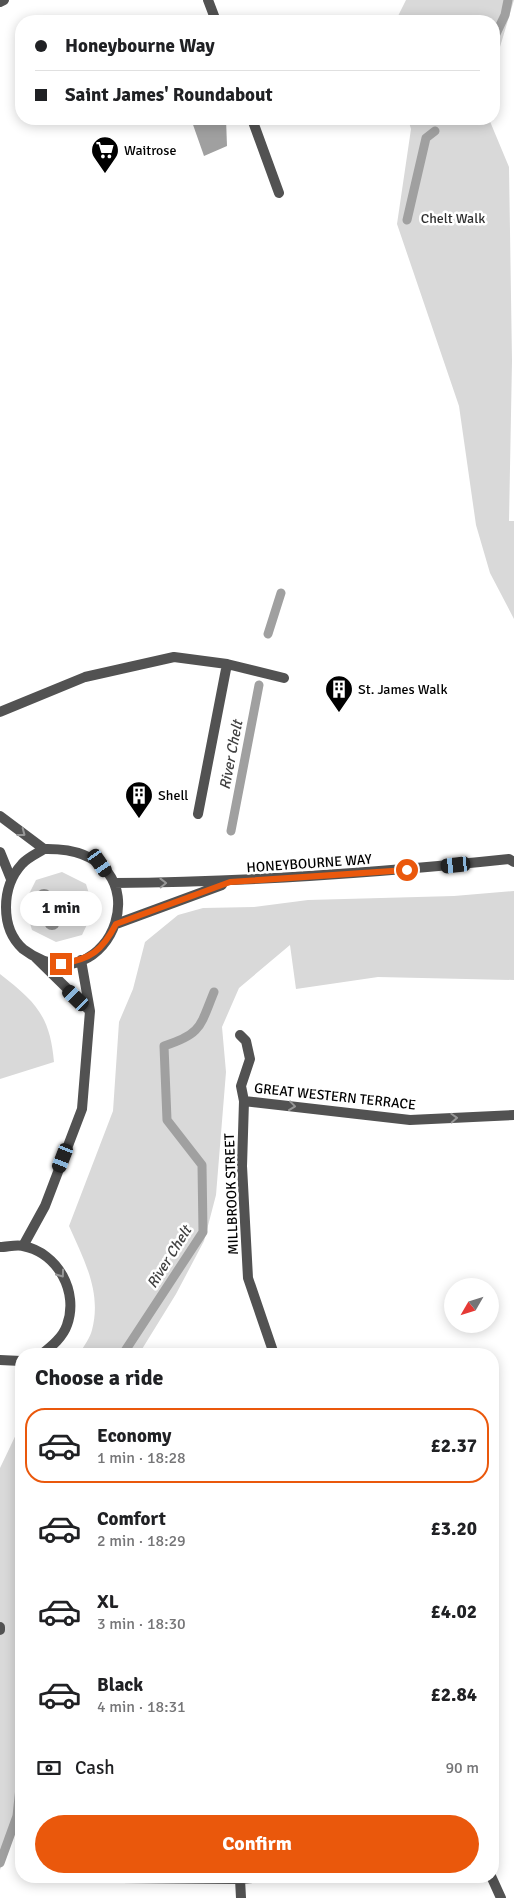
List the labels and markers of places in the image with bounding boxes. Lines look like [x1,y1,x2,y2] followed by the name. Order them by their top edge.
[90,135,120,174] supermarket icon: Waitrose
[124,142,176,159] place label: Waitrose
[324,674,354,713] building icon: St. James Walk
[358,681,447,698] place label: St. James Walk
[124,780,154,819] building icon: Shell
[158,787,188,804] place label: Shell

